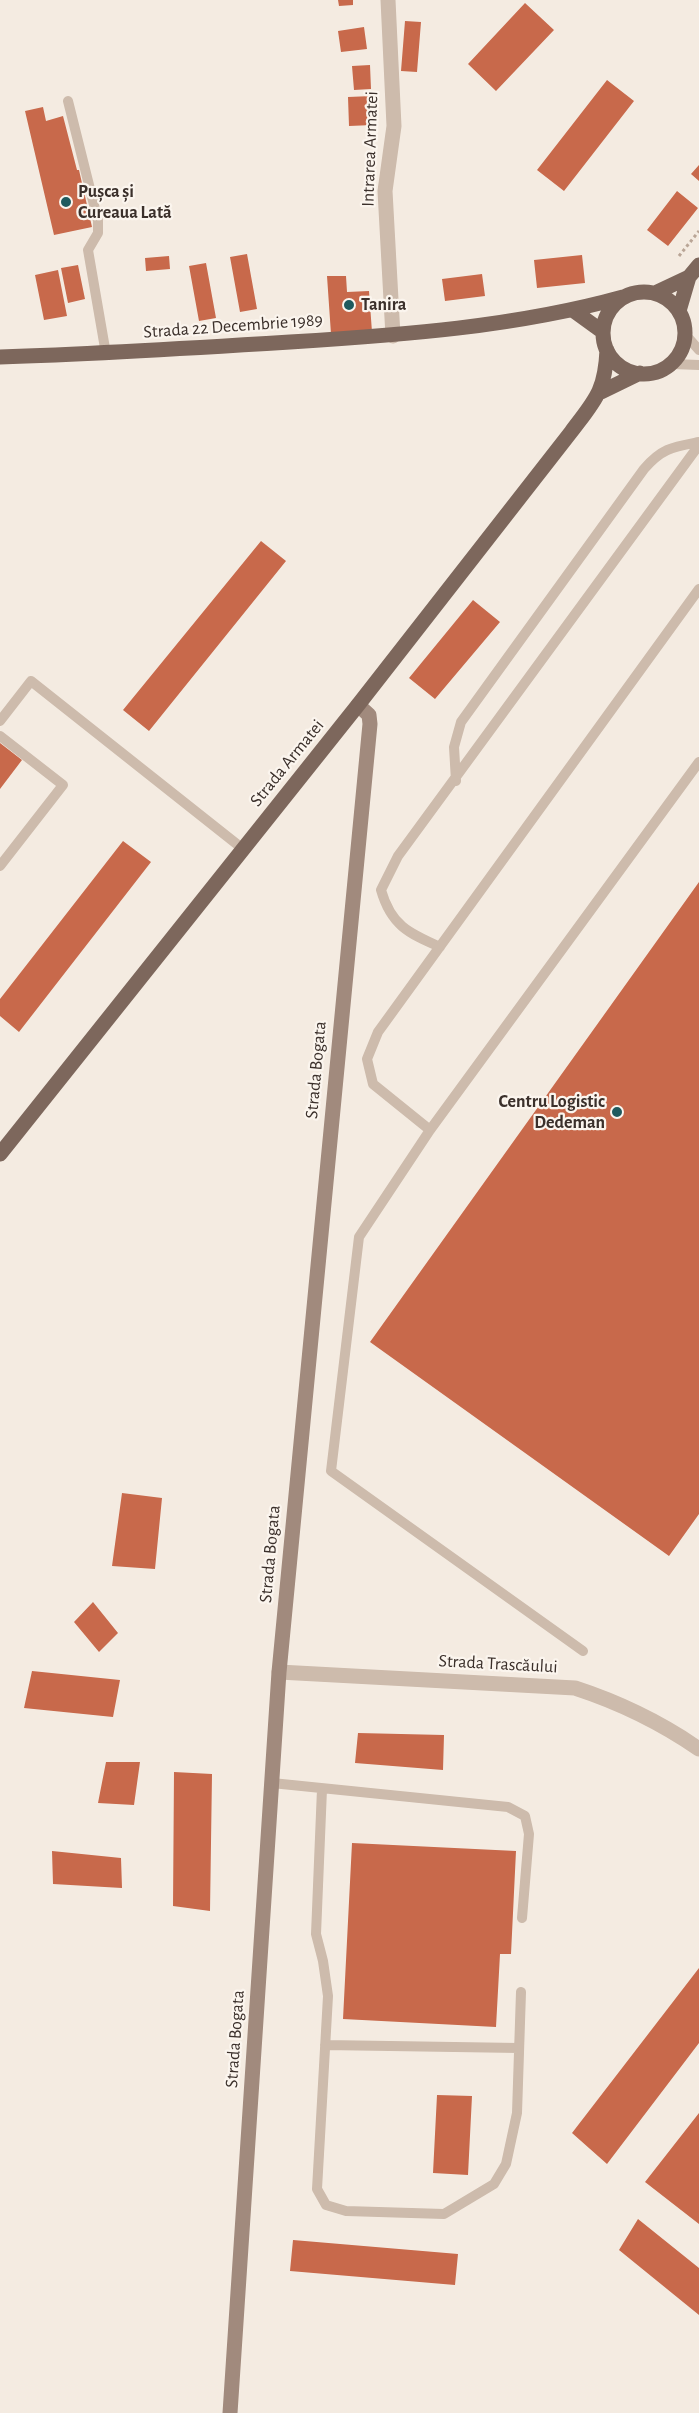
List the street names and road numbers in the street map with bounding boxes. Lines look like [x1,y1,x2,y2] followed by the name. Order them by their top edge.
[357,91,383,207] street label: Intrarea Armatei
[143,309,323,343] street label: Strada 22 Decembrie 1989
[245,715,329,811] street label: Strada Armatei
[301,1020,331,1120] street label: Strada Bogata
[255,1504,285,1604] street label: Strada Bogata
[438,1650,558,1678] street label: Strada Trascăului
[221,1989,249,2089] street label: Strada Bogata

